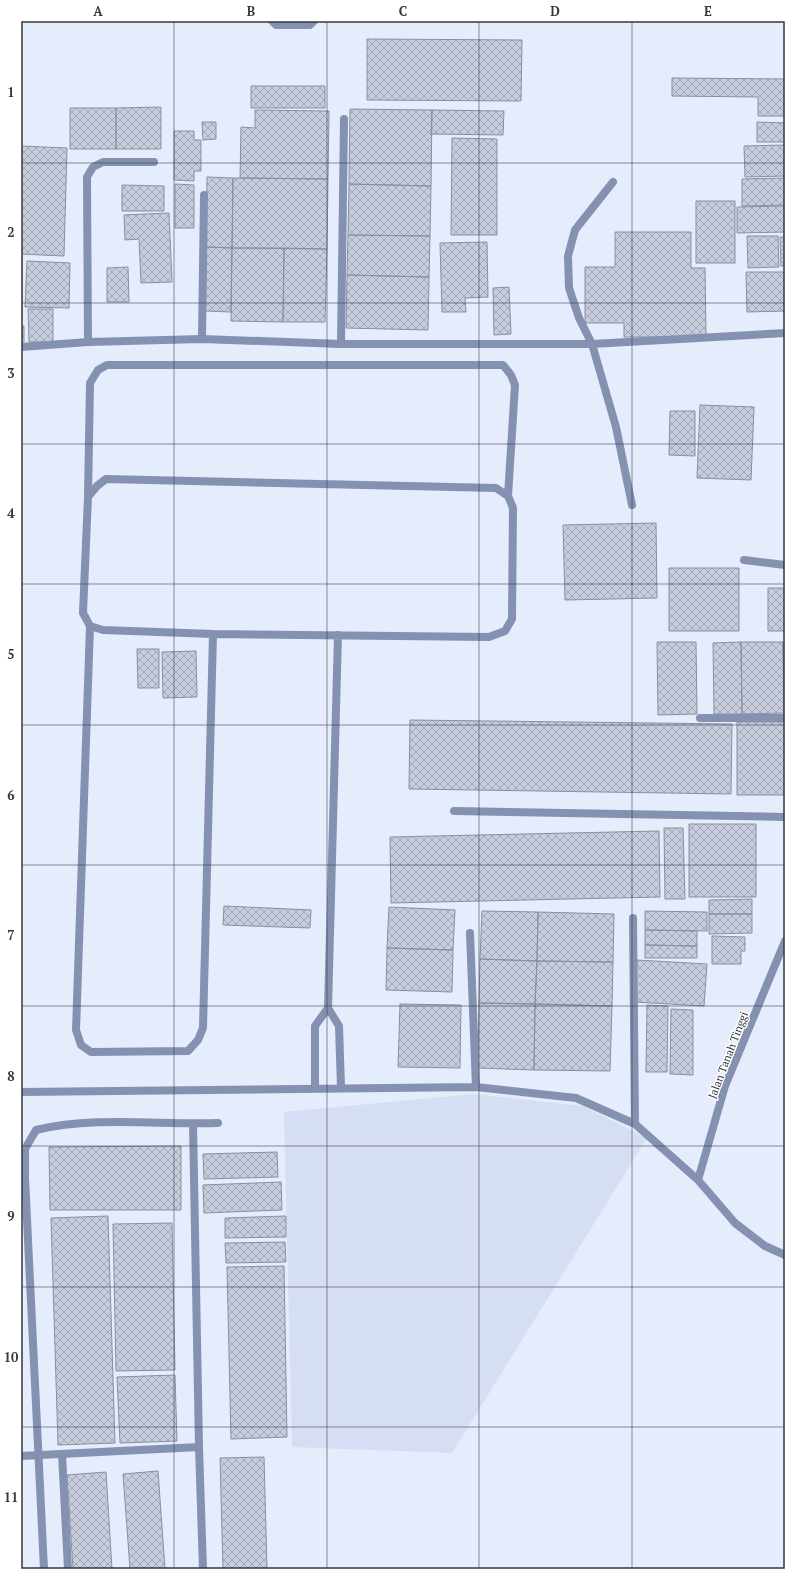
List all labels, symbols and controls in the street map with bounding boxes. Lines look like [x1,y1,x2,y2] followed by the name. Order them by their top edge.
[93,2,103,20] text: A
[247,2,255,20] text: B
[399,2,407,20] text: C
[550,2,560,20] text: D
[704,2,712,20] text: E
[7,83,15,101] text: 1
[7,223,15,241] text: 2
[7,364,15,382] text: 3
[7,504,15,522] text: 4
[7,645,15,663] text: 5
[7,786,15,804] text: 6
[7,926,15,944] text: 7
[705,1009,751,1101] street label: Jalan Tanah Tinggi
[7,1067,15,1085] text: 8
[7,1207,15,1225] text: 9
[4,1348,19,1366] text: 10
[4,1488,18,1506] text: 11

